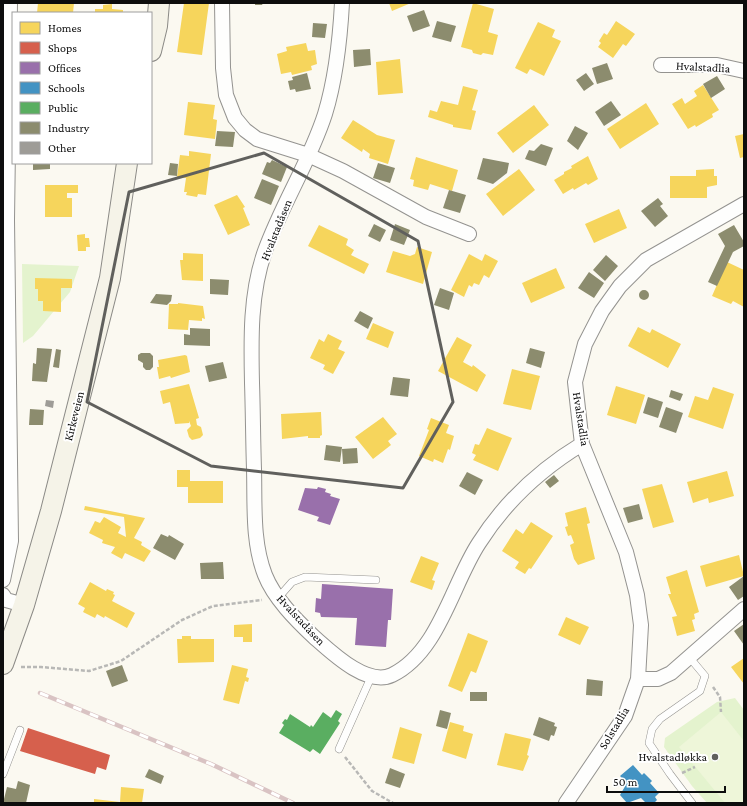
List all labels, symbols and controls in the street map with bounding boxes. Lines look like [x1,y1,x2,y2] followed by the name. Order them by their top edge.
[12,12,152,164] legend
[48,21,82,35] text: Homes
[48,41,77,55] text: Shops
[675,59,731,75] street label: Hvalstadlia
[48,61,81,75] text: Offices
[48,81,85,95] text: Schools
[48,101,78,115] text: Public
[48,121,90,135] text: Industry
[48,141,77,155] text: Other
[257,197,295,263] street label: Hvalstadåsen
[61,389,87,442] street label: Kirkeveien
[570,391,592,447] street label: Hvalstadlia
[274,592,328,649] street label: Hvalstadåsen
[596,704,632,752] street label: Solstadlia
[638,750,707,764] place label: Hvalstadløkka
[710,752,720,762] marker: Hvalstadløkka
[607,768,725,794] scale bar
[613,775,638,789] text: 50 m

